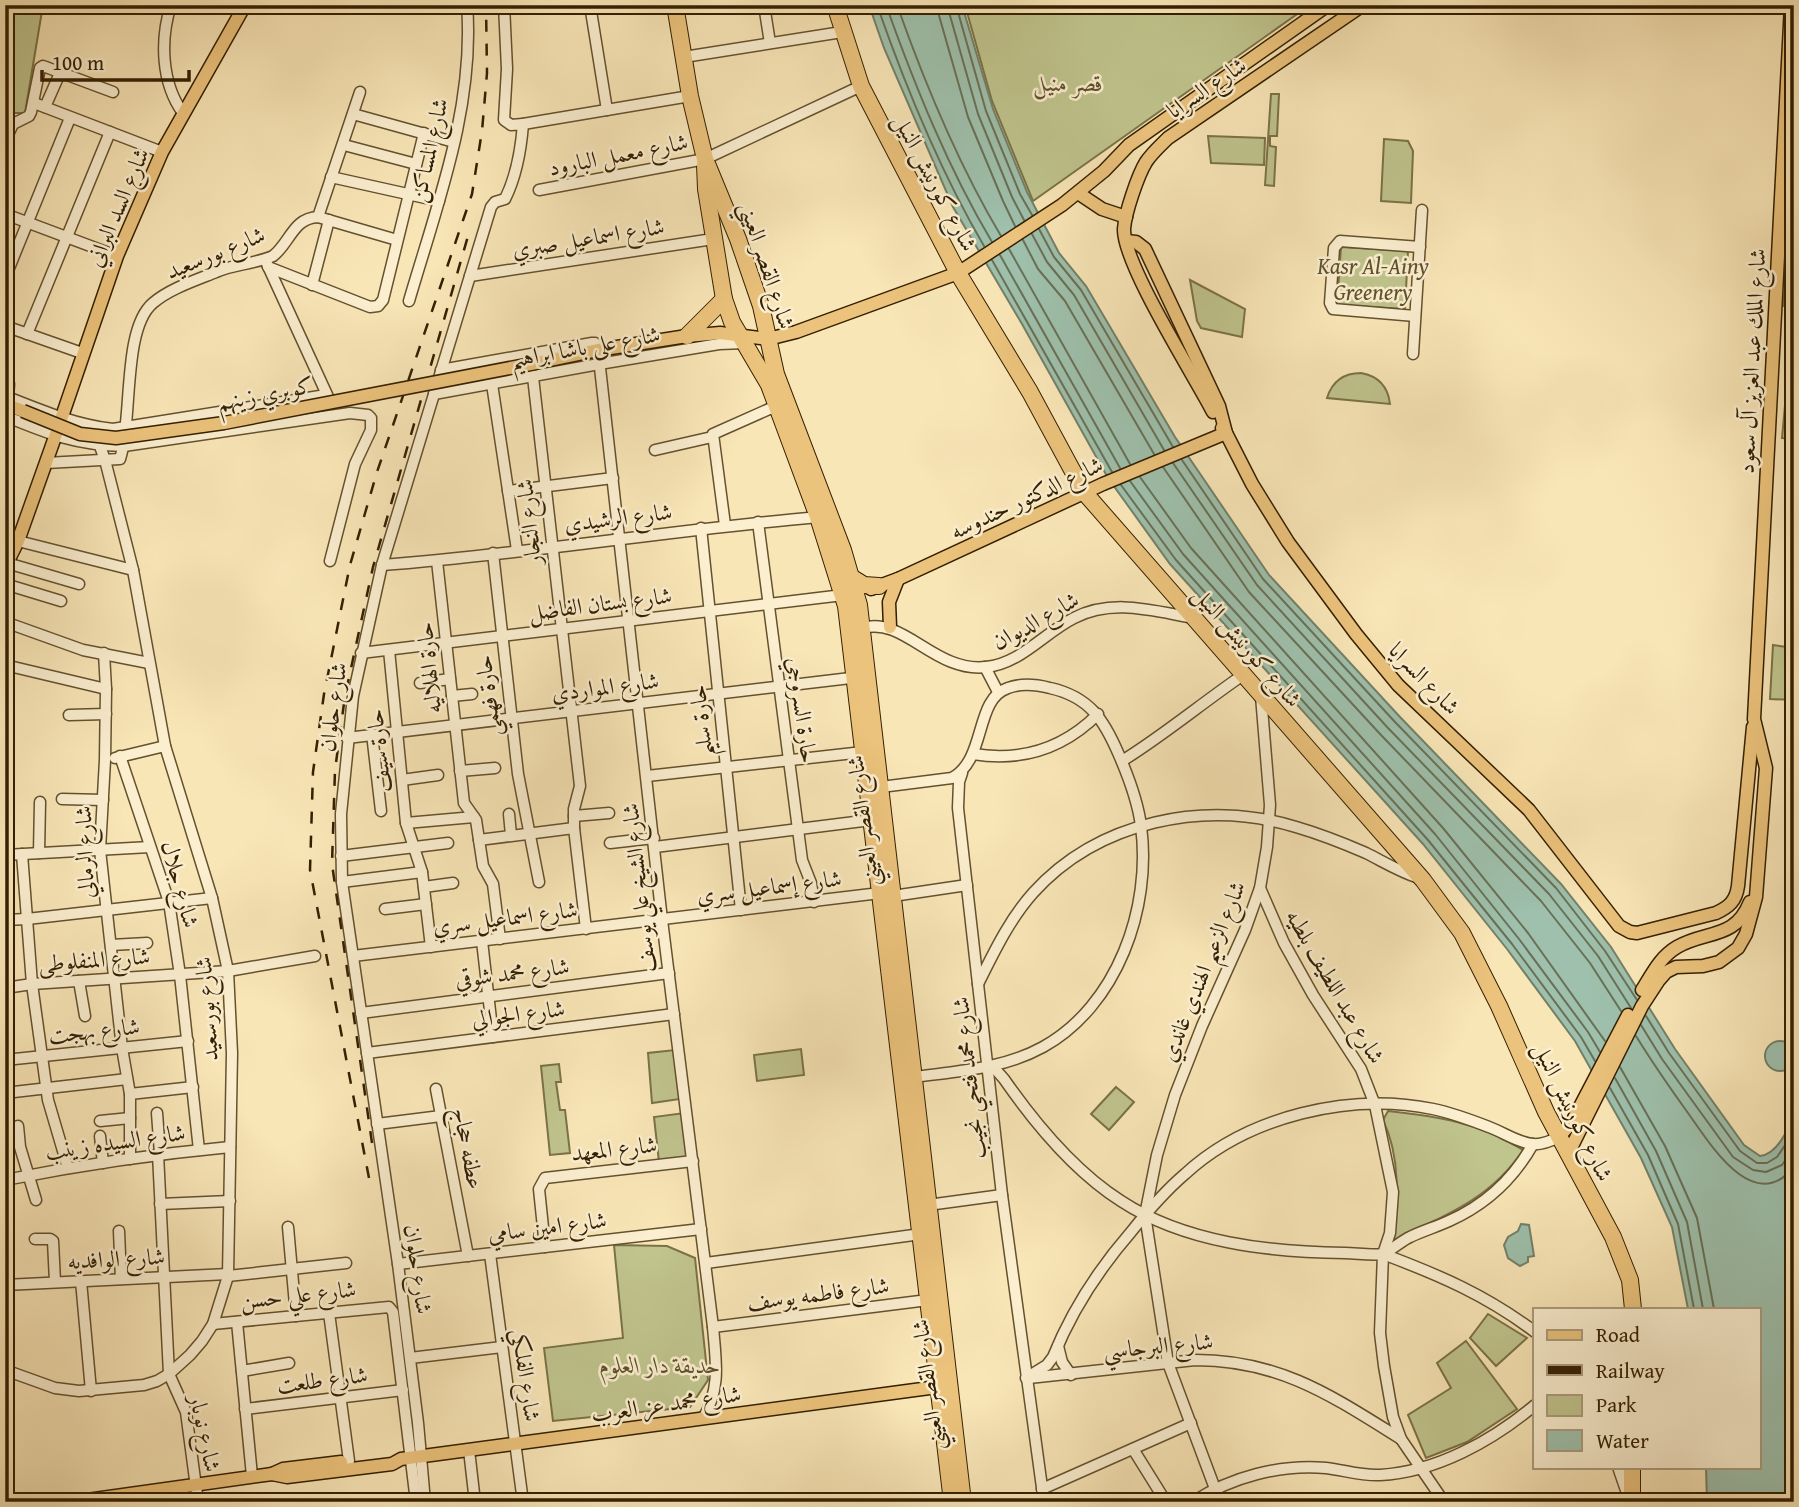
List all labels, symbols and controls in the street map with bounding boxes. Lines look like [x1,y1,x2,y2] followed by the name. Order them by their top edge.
[42,38,189,82] scale bar
[52,47,104,78] text: 100 m
[1159,48,1255,129] street label: شارع السرايا
[1033,66,1103,100] park label: قصر منيل
[400,95,460,206] street label: شارع المساكن
[882,107,986,259] street label: شارع كورنيش النيل
[545,124,691,188] street label: شارع معمل البارود
[77,142,161,273] street label: شارع السد البراني
[727,197,804,334] street label: شارع القصر العيني
[509,209,667,269] street label: شارع اسماعيل صبري
[160,217,271,291] street label: شارع بورسعيد
[1729,247,1777,475] street label: شارع الملك عبد العزيز آل سعود
[1316,249,1429,308] park label: Kasr Al-Ainy Greenery
[508,317,664,382] street label: شارع على باشا ابراهيم
[214,367,317,424] street label: كوبري زينهم
[944,447,1110,551] street label: شارع الدكتور حندوسه
[507,477,553,569] street label: شارع النجار
[562,494,674,544] street label: شارع الرشيدي
[526,578,674,632] street label: شارع بستان الفاضل
[1183,578,1310,717] street label: شارع كورنيش النيل
[985,583,1086,661] street label: شارع الديوان
[407,621,449,715] street label: حارة الهلاليه
[1379,634,1468,725] street label: شارع السرايا
[466,653,514,739] street label: حارة فهمي
[776,655,827,766] street label: حارة السروجي
[309,660,359,755] street label: شارع حلوان
[549,663,661,713] street label: شارع المواردي
[680,683,727,759] street label: حارة سليم
[357,708,399,794] street label: حارة سيف
[838,753,891,889] street label: شارع القصر العيني
[613,801,670,974] street label: شارع الشيخ علي يوسف
[66,805,106,899] street label: شارع الرمالي
[150,837,208,932] street label: شارع جلال
[695,861,844,915] street label: شارع إسماعيل سري
[1151,876,1260,1069] street label: شارع الزعيم الهندي غاندي
[431,892,580,946] street label: شارع اسماعيل سري
[1275,903,1394,1071] street label: شارع عبد اللطيف بلطيه
[37,939,151,983] street label: شارع المنفلوطى
[453,949,572,999] street label: شارع محمد شوقي
[186,955,230,1062] street label: شارع بورسعيد
[469,991,567,1039] street label: شارع الجوالي
[943,994,999,1161] street label: شارع محمد فتحي نجيب
[47,1009,142,1055] street label: شارع بهجت
[1522,1036,1622,1188] street label: شارع كورنيش النيل
[440,1104,493,1193] street label: عطفه حجاج
[43,1115,188,1171] street label: شارع السيده زينب
[569,1127,659,1173] street label: شارع المعهد
[486,1202,609,1254] street label: شارع امين سامي
[392,1222,442,1317] street label: شارع حلوان
[66,1239,166,1281] street label: شارع الوافديه
[745,1268,891,1322] street label: شارع فاطمه يوسف
[238,1271,358,1323] street label: شارع علي حسن
[1533,1308,1760,1468] legend
[903,1317,956,1453] street label: شارع القصر العيني
[1596,1319,1641,1350] text: Road
[1101,1324,1215,1372] street label: شارع البرجاسي
[499,1326,550,1424] street label: شارع الفلكي
[599,1348,721,1385] park label: حديقة دار العلوم
[1596,1355,1665,1386] text: Railway
[275,1357,370,1405] street label: شارع طلعت
[589,1376,744,1434] street label: شارع محمد عز العرب
[177,1389,230,1475] street label: شارع نوبار
[1596,1389,1637,1420] text: Park
[1596,1425,1649,1456] text: Water

